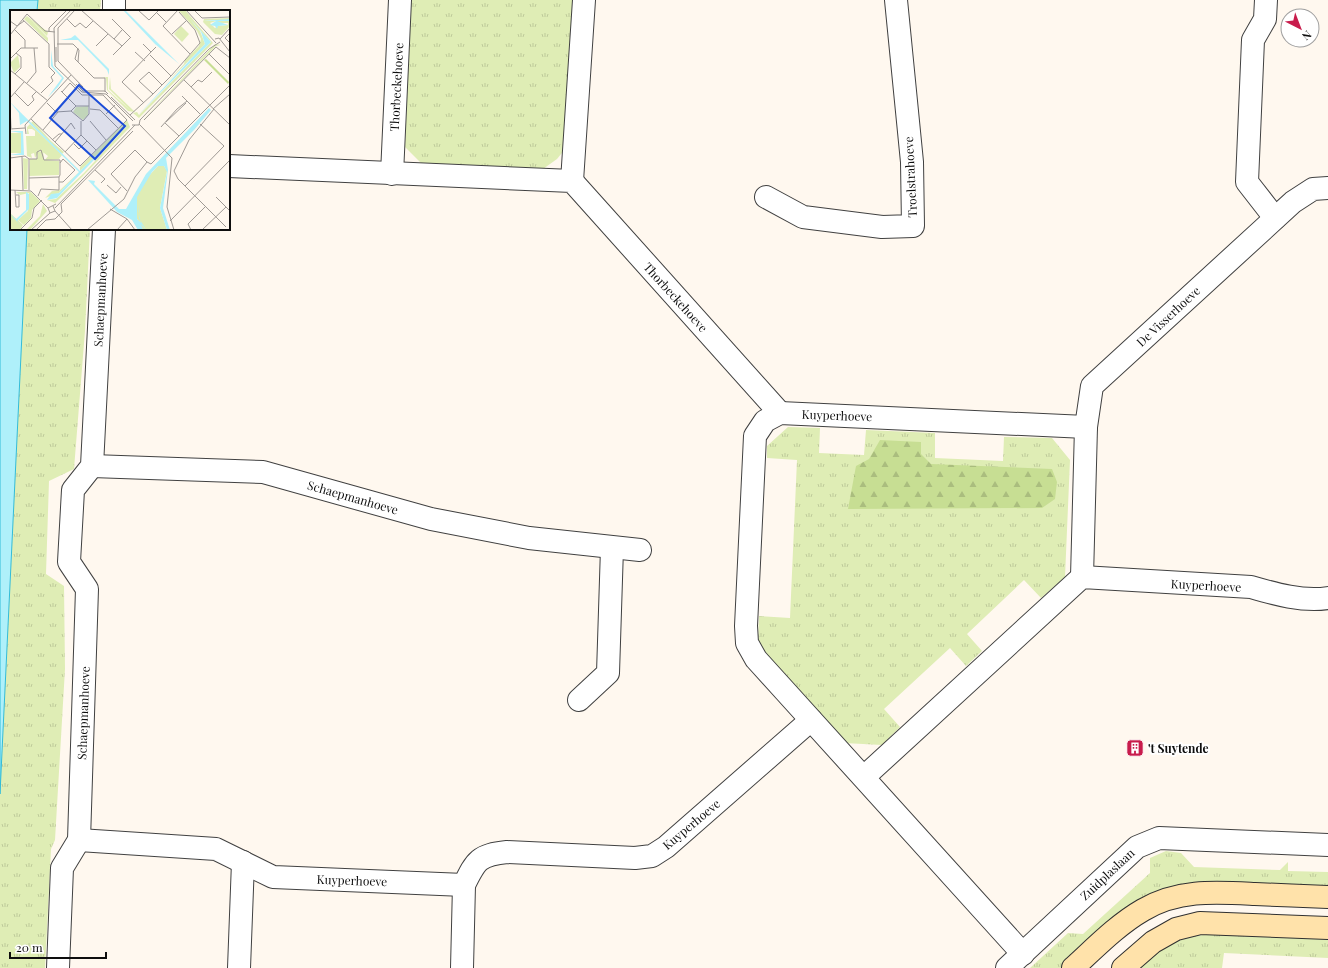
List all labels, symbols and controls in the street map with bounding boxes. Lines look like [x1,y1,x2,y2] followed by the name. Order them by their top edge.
[1280,8,1320,48] north arrow
[10,10,230,230] inset map
[1299,28,1315,44] text: N
[386,42,406,132] street label: Thorbeckehoeve
[900,136,920,218] street label: Troelstrahoeve
[90,253,110,347] street label: Schaepmanhoeve
[640,259,712,335] street label: Thorbeckehoeve
[1133,282,1203,350] street label: De Visserhoeve
[801,406,873,424] street label: Kuyperhoeve
[306,476,400,518] street label: Schaepmanhoeve
[1170,575,1242,595] street label: Kuyperhoeve
[73,666,93,760] street label: Schaepmanhoeve
[1125,738,1145,758] building icon: 't Suytende
[1148,740,1209,756] place label: 't Suytende
[659,795,723,853] street label: Kuyperhoeve
[1076,845,1138,903] street label: Zuidplaslaan
[316,871,388,889] street label: Kuyperhoeve
[10,934,106,960] scale bar
[16,939,43,955] text: 20 m

